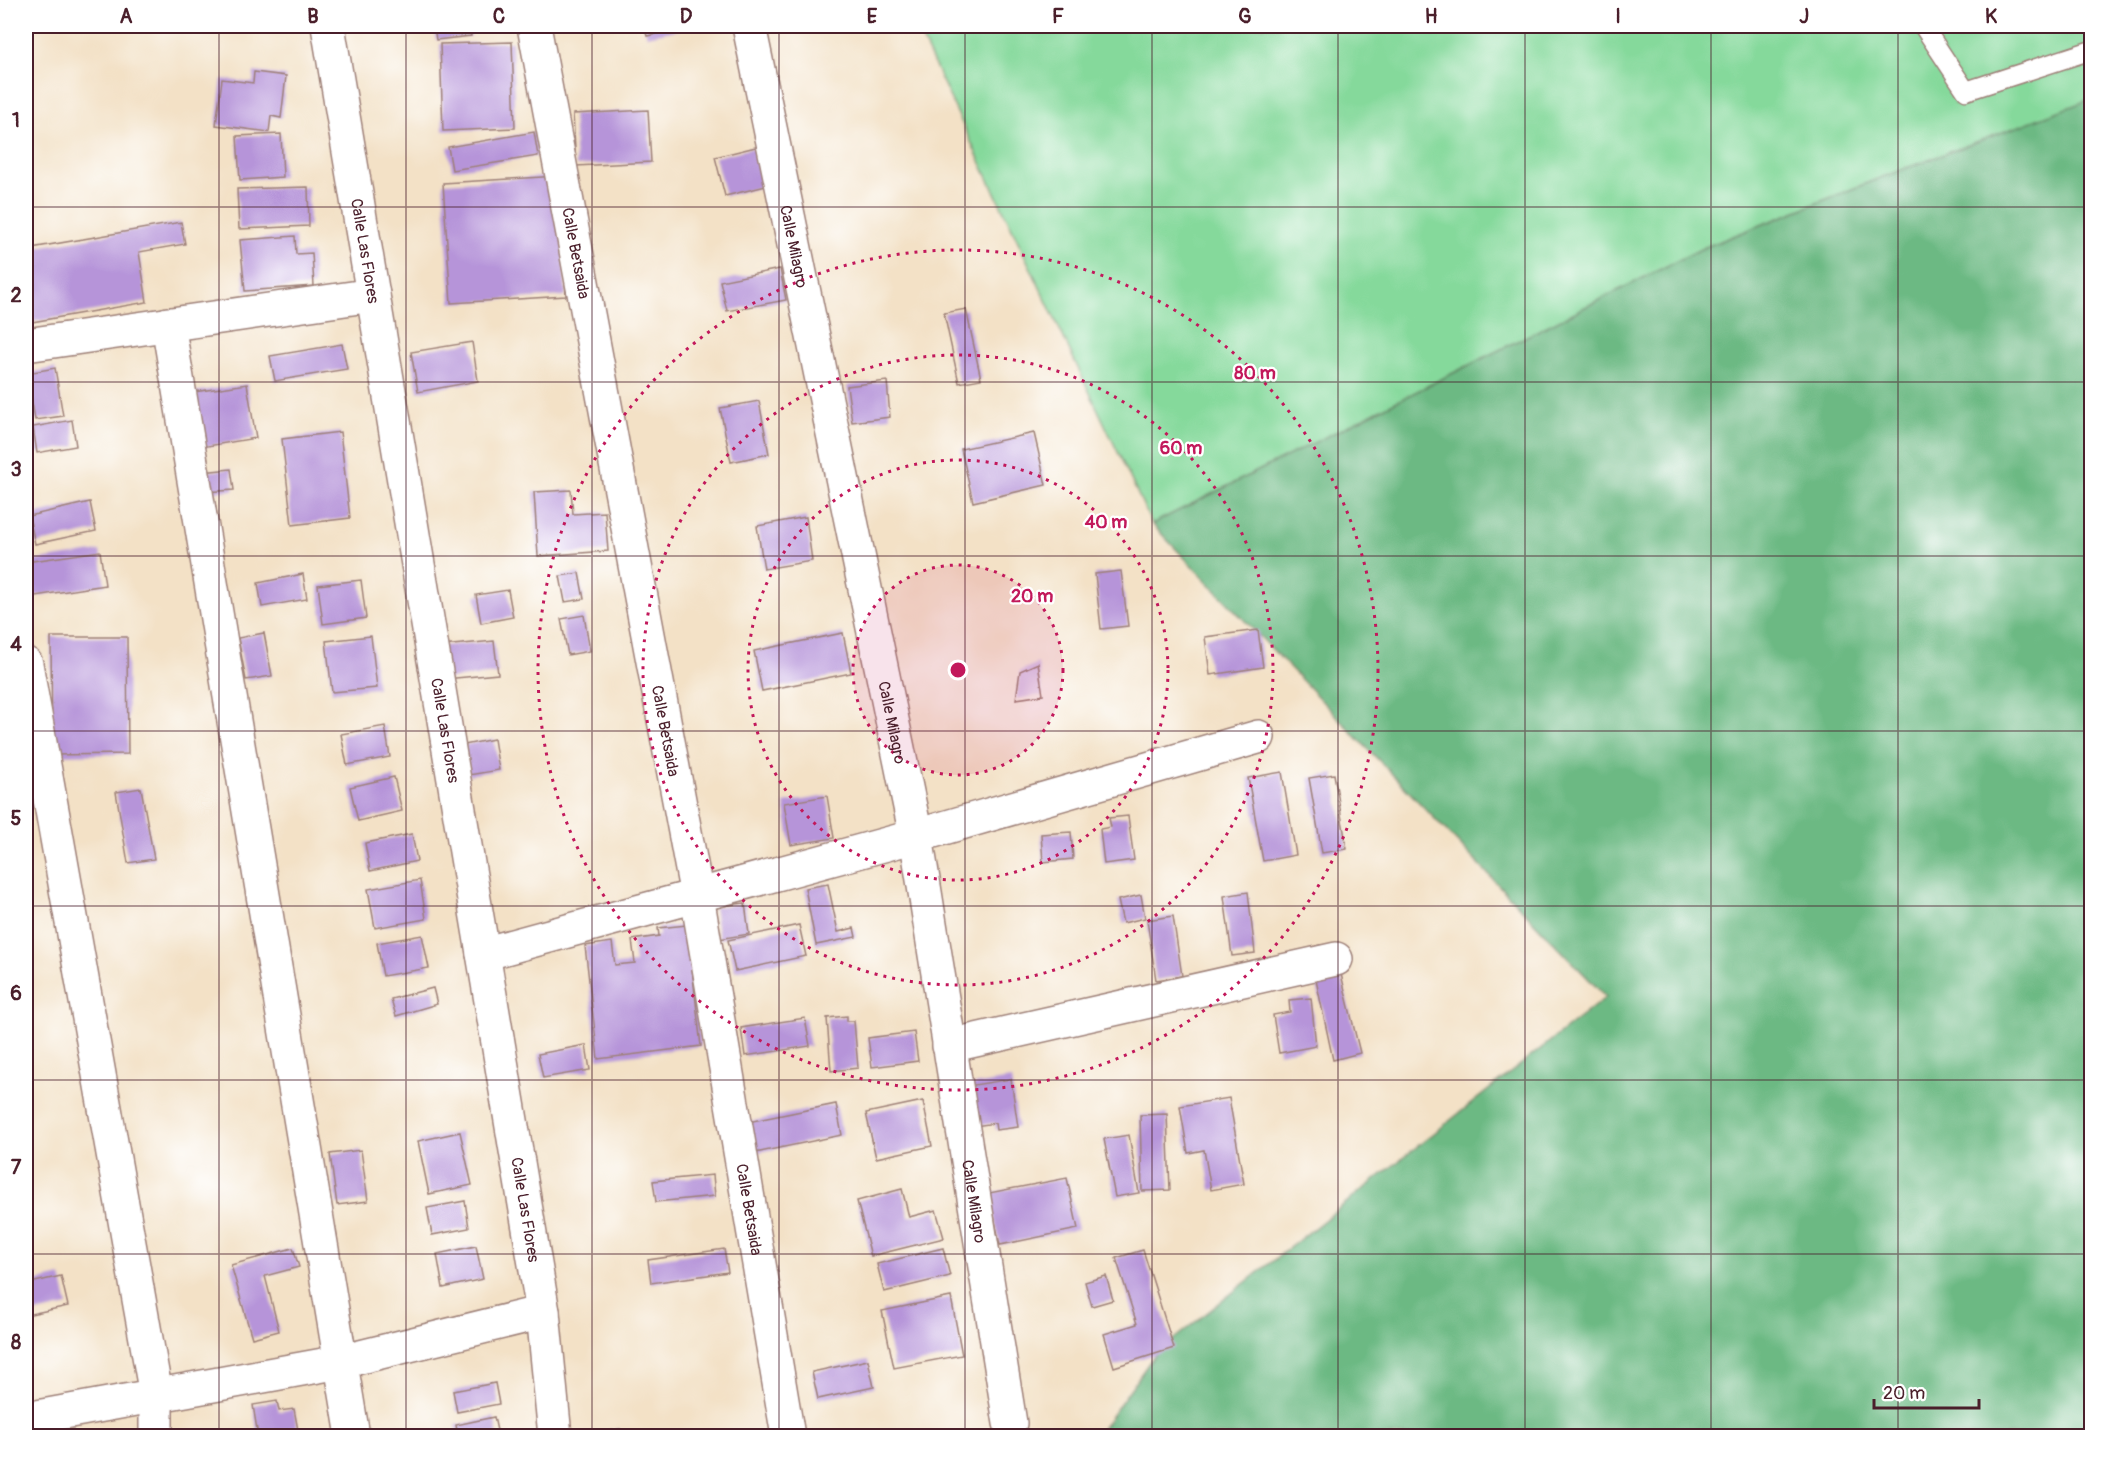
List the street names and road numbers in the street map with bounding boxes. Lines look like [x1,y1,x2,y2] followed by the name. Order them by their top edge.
[346,197,383,305] street label: Calle Las Flores
[775,203,812,290] street label: Calle Milagro
[557,206,594,301] street label: Calle Betsaida
[426,676,463,784] street label: Calle Las Flores
[873,679,910,766] street label: Calle Milagro
[647,684,683,778] street label: Calle Betsaida
[506,1156,543,1264] street label: Calle Las Flores
[957,1158,990,1245] street label: Calle Milagro
[731,1162,766,1257] street label: Calle Betsaida

